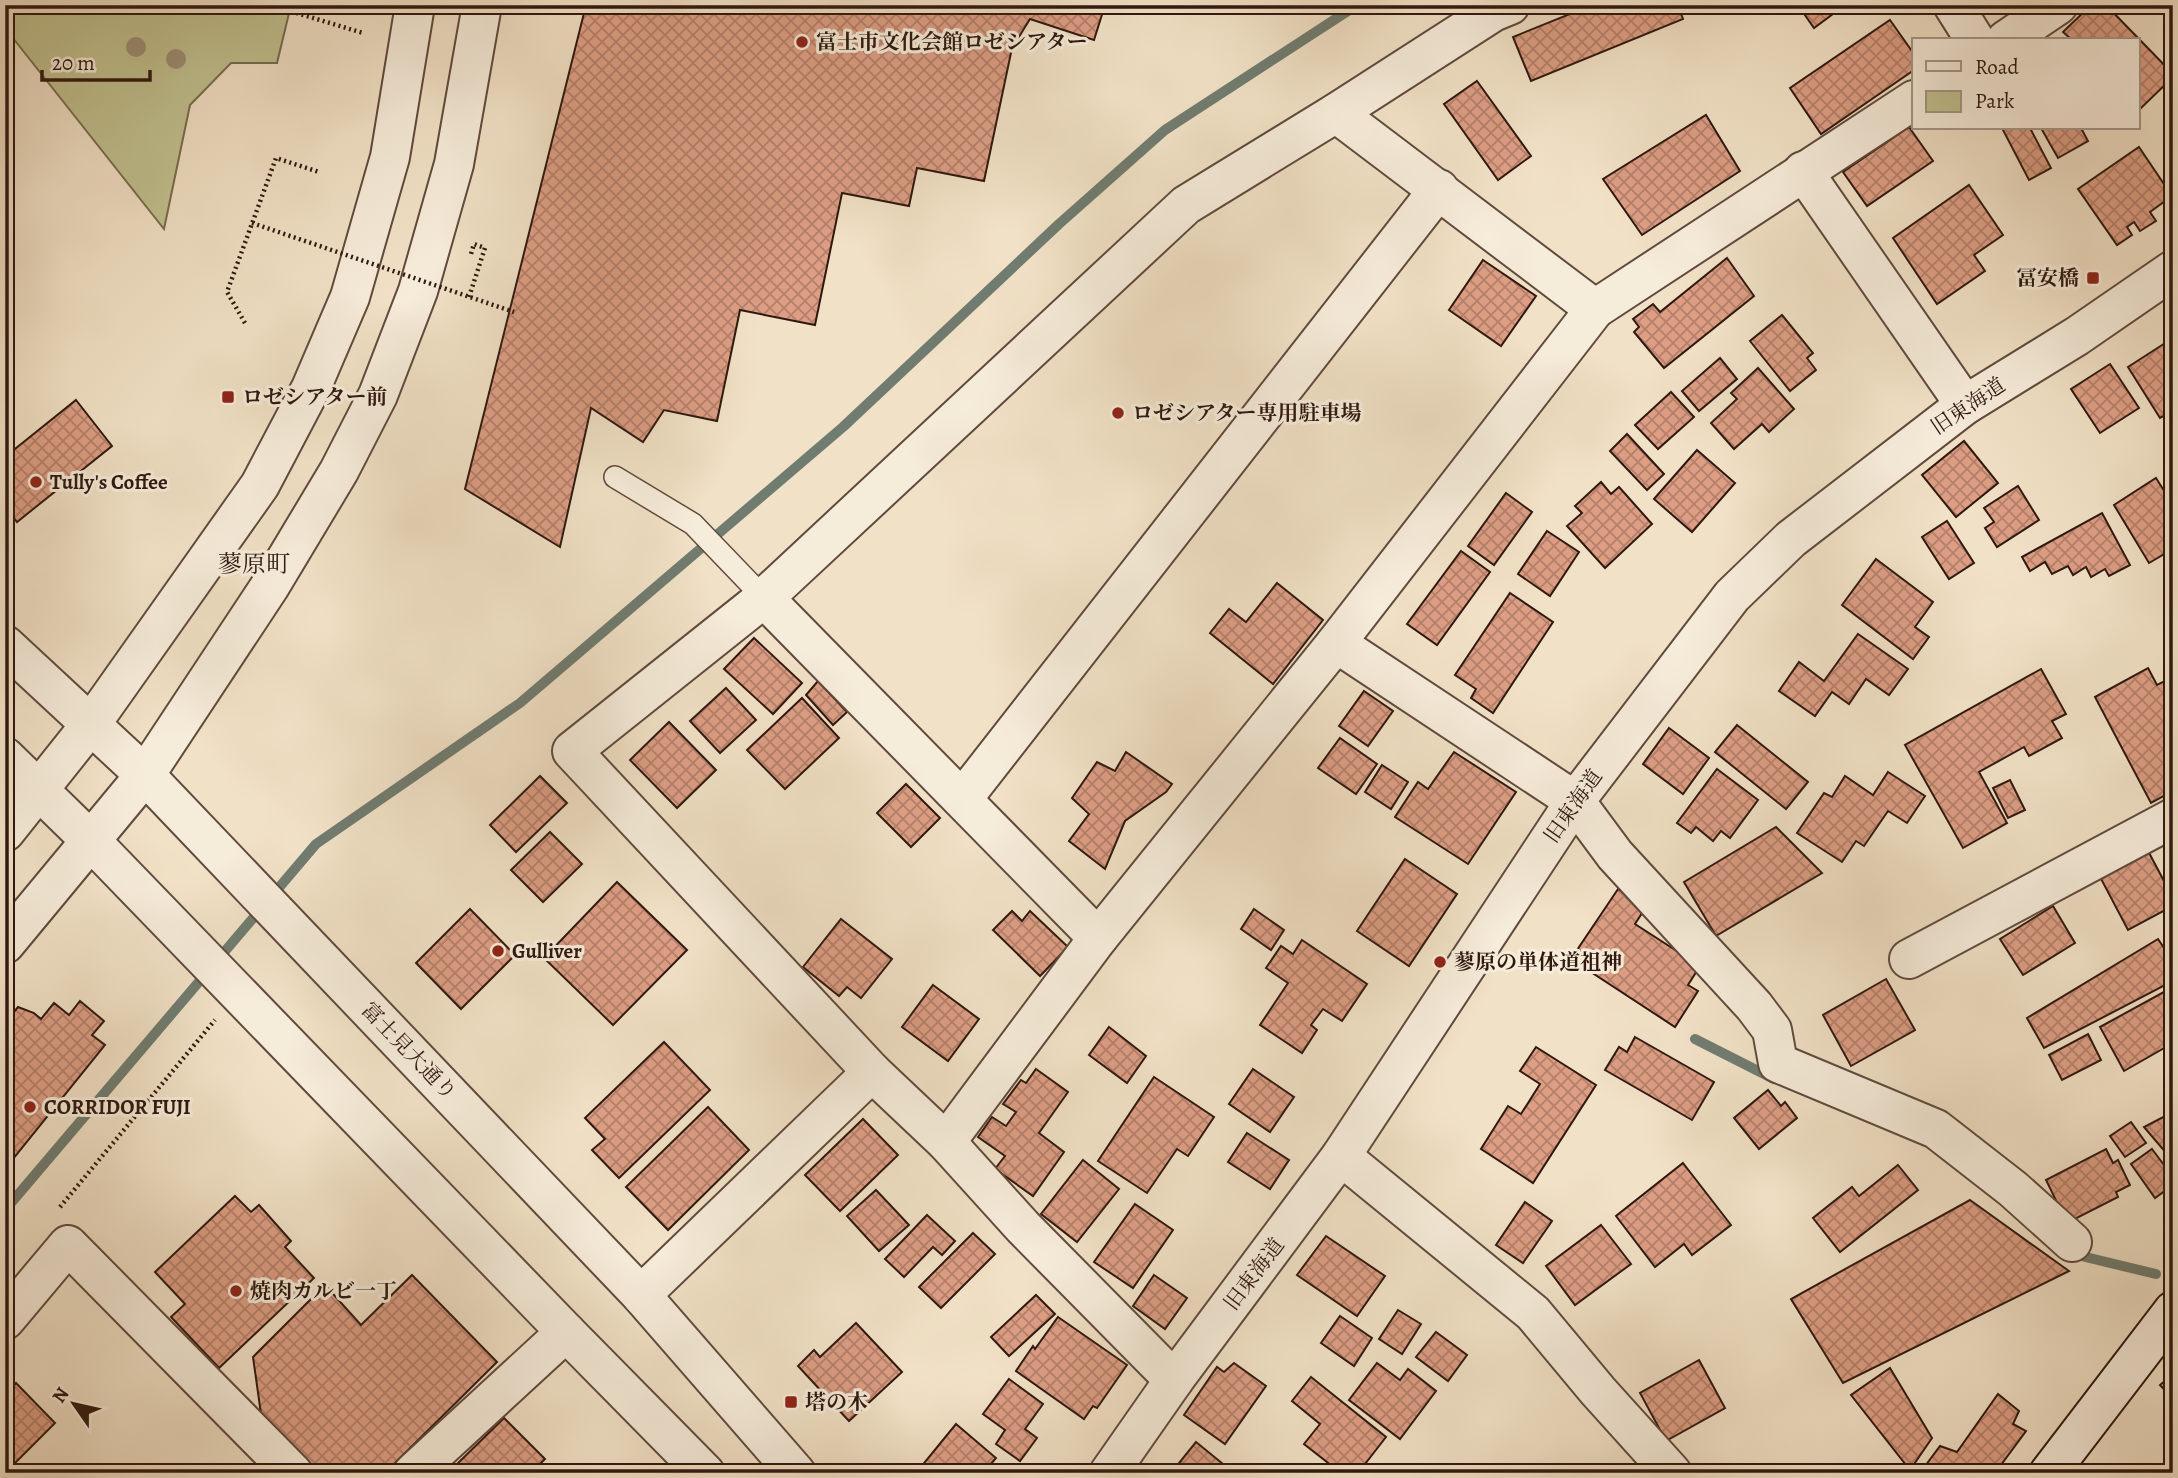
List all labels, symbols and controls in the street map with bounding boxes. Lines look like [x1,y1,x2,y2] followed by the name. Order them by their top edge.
[816,28,1088,56] place label: 富士市文化会館ロゼシアター
[794,34,810,50] marker: 富士市文化会館ロゼシアター
[42,38,150,82] scale bar
[1912,38,2140,130] legend
[52,49,95,77] text: 20 m
[1975,53,2019,81] text: Road
[1975,87,2015,115] text: Park
[2016,264,2079,292] place label: 冨安橋
[2085,270,2101,286] marker: 冨安橋
[1925,371,2011,441] street label: 旧東海道
[242,383,388,411] place label: ロゼシアター前
[220,389,236,405] marker: ロゼシアター前
[1132,399,1362,427] place label: ロゼシアター専用駐車場
[1110,405,1126,421] marker: ロゼシアター専用駐車場
[50,468,168,496] place label: Tully's Coffee
[28,474,44,490] marker: Tully's Coffee
[218,548,290,580] district label: 蓼原町
[1537,764,1609,848] street label: 旧東海道
[512,937,582,965] place label: Gulliver
[490,943,506,959] marker: Gulliver
[1454,948,1622,976] place label: 蓼原の単体道祖神
[1432,954,1448,970] marker: 蓼原の単体道祖神
[355,996,463,1106] street label: 富士見大通り
[44,1093,191,1121] place label: CORRIDOR FUJI
[22,1099,38,1115] marker: CORRIDOR FUJI
[1218,1232,1290,1316] street label: 旧東海道
[250,1277,397,1305] place label: 焼肉カルビ一丁
[228,1283,244,1299] marker: 焼肉カルビ一丁
[38,1370,108,1440] north arrow
[46,1382,75,1408] text: N
[805,1388,868,1416] place label: 塔の木
[783,1394,799,1410] marker: 塔の木

